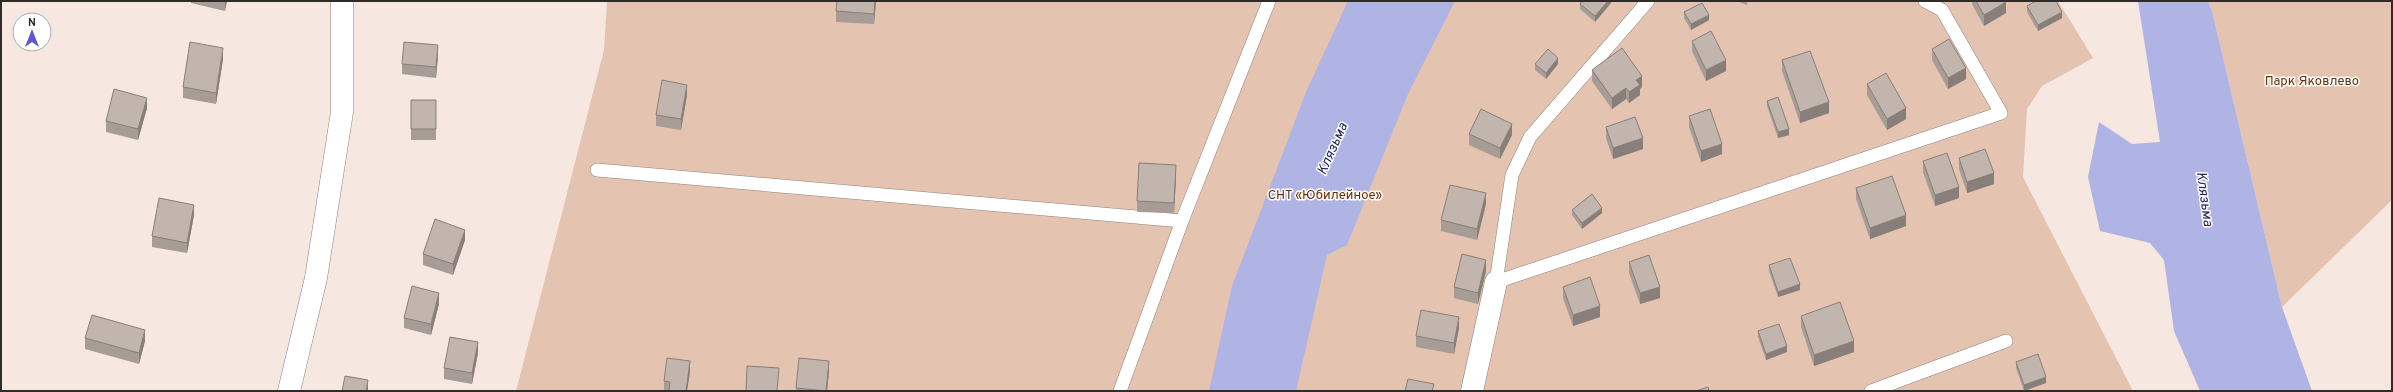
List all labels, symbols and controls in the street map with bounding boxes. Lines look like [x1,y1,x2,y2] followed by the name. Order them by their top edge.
[12,12,52,52] north arrow
[28,16,36,30] text: N
[2265,74,2359,90] park label: Парк Яковлево
[1314,120,1352,178] water label: Клязьма
[2192,170,2216,228] water label: Клязьма
[1268,188,1383,204] park label: СНТ «Юбилейное»

